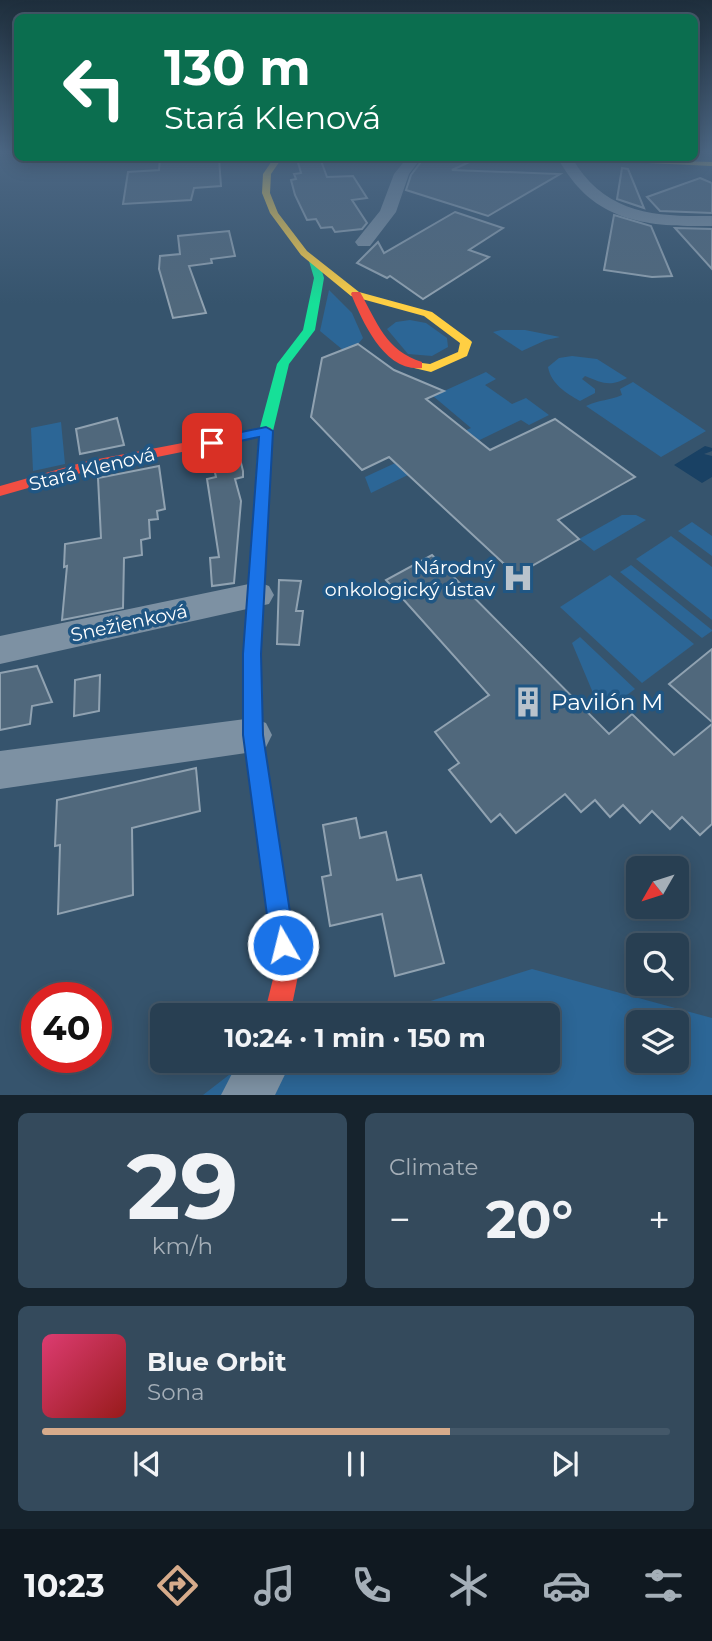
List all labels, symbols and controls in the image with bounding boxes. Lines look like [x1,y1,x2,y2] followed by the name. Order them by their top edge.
[164,38,311,97] text: 130 m
[49,42,140,133] icon: left
[164,98,381,137] text: Stará Klenová
[182,413,242,473] pin
[193,424,231,462] icon: arrive
[27,442,157,496] street label: Stará Klenová
[325,556,496,601] place label: Národný onkologický ústav
[501,561,535,595] hospital icon: Národný onkologický ústav
[69,599,189,647] street label: Snežienková
[511,685,545,719] building icon: Pavilón M
[551,688,663,716] place label: Pavilón M
[626,856,690,919] north arrow
[626,856,689,1073] map controls
[246,908,320,982] position arrow
[626,933,689,996] button: search
[21,982,112,1073] speed limit sign: 40
[626,1010,689,1073] button: layers
[224,1022,486,1054] text: 10:24 · 1 min · 150 m
[127,1131,238,1242] text: 29
[389,1153,478,1181] text: Climate
[486,1188,573,1251] text: 20°
[389,1196,411,1243] text: −
[648,1196,670,1243] text: +
[152,1232,213,1260] text: km/h
[147,1346,286,1378] text: Blue Orbit
[147,1378,205,1406] text: Sona
[128,1445,166,1483] icon: previous
[337,1445,375,1483] icon: pause
[546,1445,584,1483] icon: next
[153,1561,202,1610] icon: directions
[250,1561,299,1610] icon: music
[347,1561,396,1610] icon: phone
[444,1561,493,1610] icon: climate
[542,1561,591,1610] icon: car
[639,1561,688,1610] icon: filters
[24,1566,105,1605] text: 10:23

